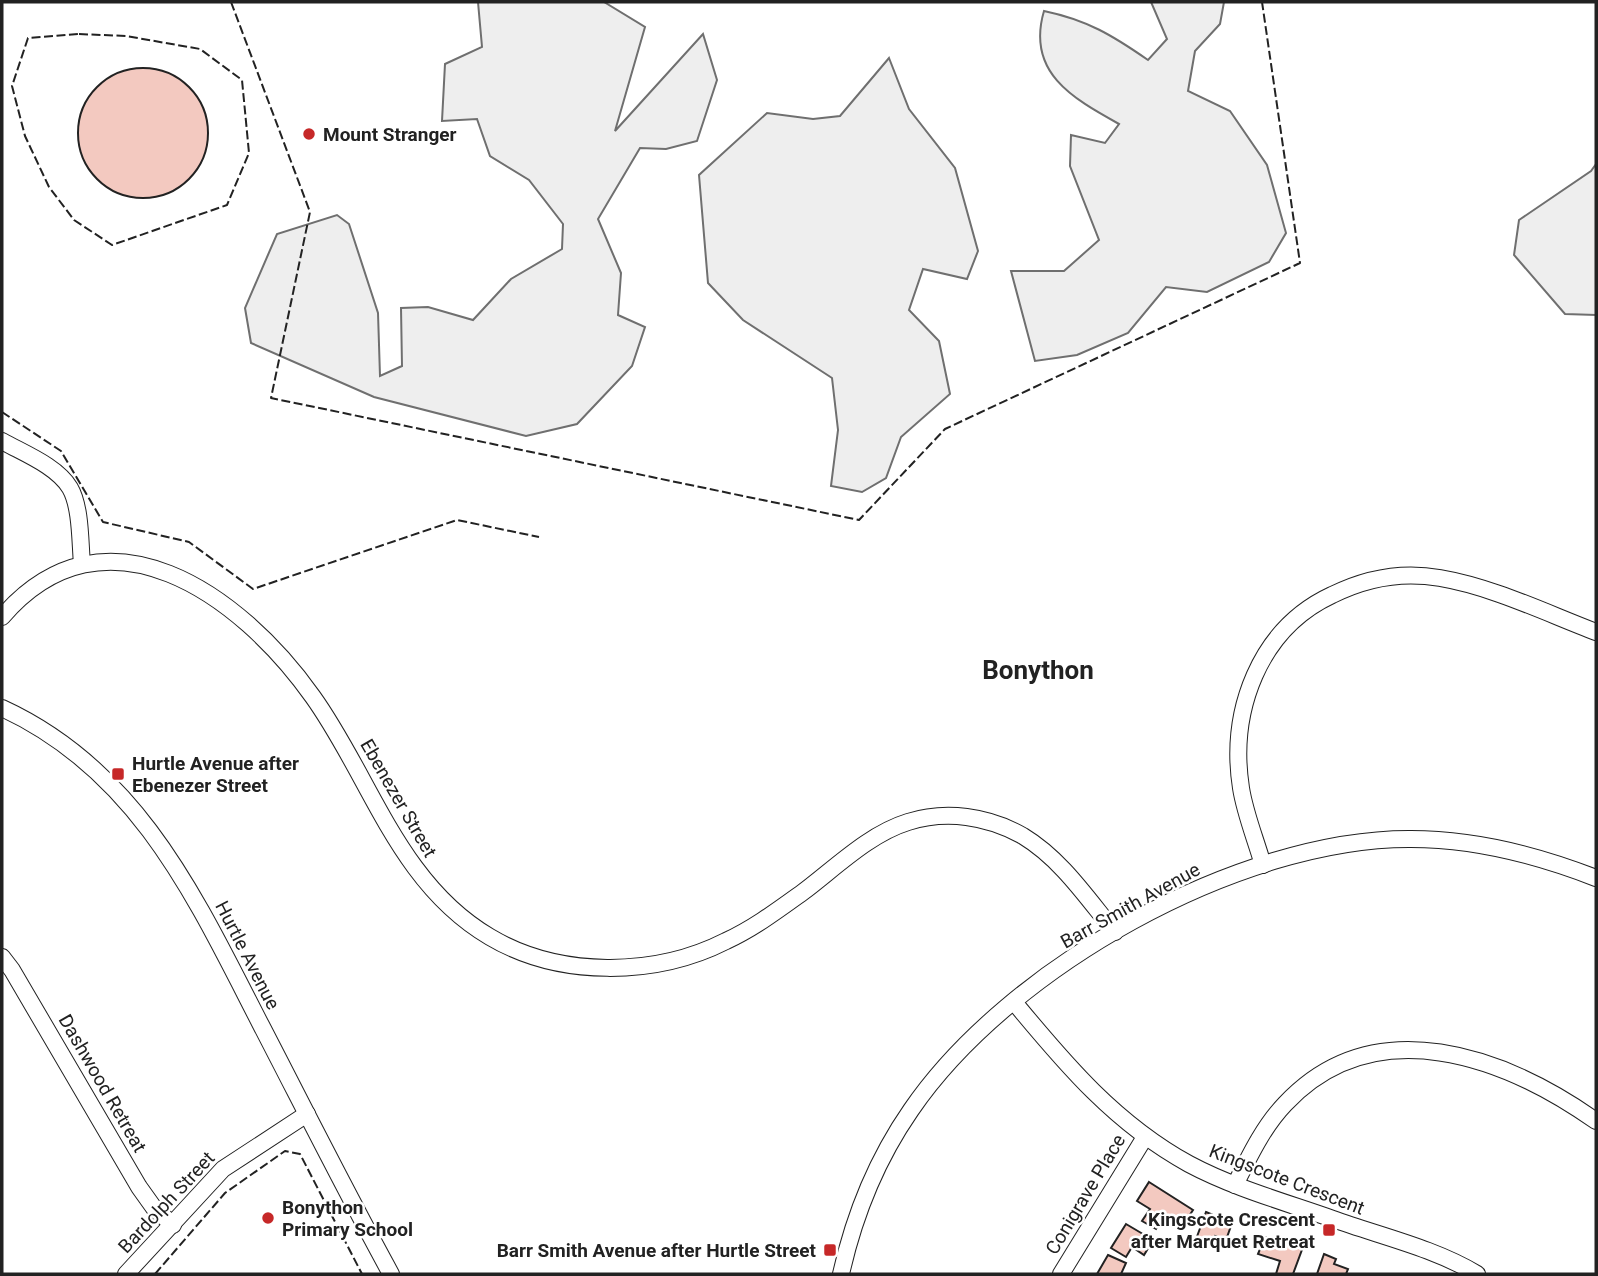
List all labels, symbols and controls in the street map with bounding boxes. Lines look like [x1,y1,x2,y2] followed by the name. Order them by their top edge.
[323,123,457,146] place label: Mount Stranger
[301,126,317,142] marker: Mount Stranger
[982,655,1094,685] district label: Bonython
[355,735,442,861] street label: Ebenezer Street
[132,752,299,797] place label: Hurtle Avenue after Ebenezer Street
[110,766,126,782] marker: Hurtle Avenue after Ebenezer Street
[1057,858,1204,953] street label: Barr Smith Avenue
[210,897,285,1013] street label: Hurtle Avenue
[54,1010,151,1156] street label: Dashwood Retreat
[1041,1130,1130,1259] street label: Conigrave Place
[1206,1139,1368,1220] street label: Kingscote Crescent
[113,1147,219,1258] street label: Bardolph Street
[282,1196,413,1241] place label: Bonython Primary School
[1131,1208,1316,1253] place label: Kingscote Crescent after Marquet Retreat
[260,1210,276,1226] marker: Bonython Primary School
[1321,1222,1337,1238] marker: Kingscote Crescent after Marquet Retreat
[497,1239,817,1262] place label: Barr Smith Avenue after Hurtle Street
[822,1242,838,1258] marker: Barr Smith Avenue after Hurtle Street

